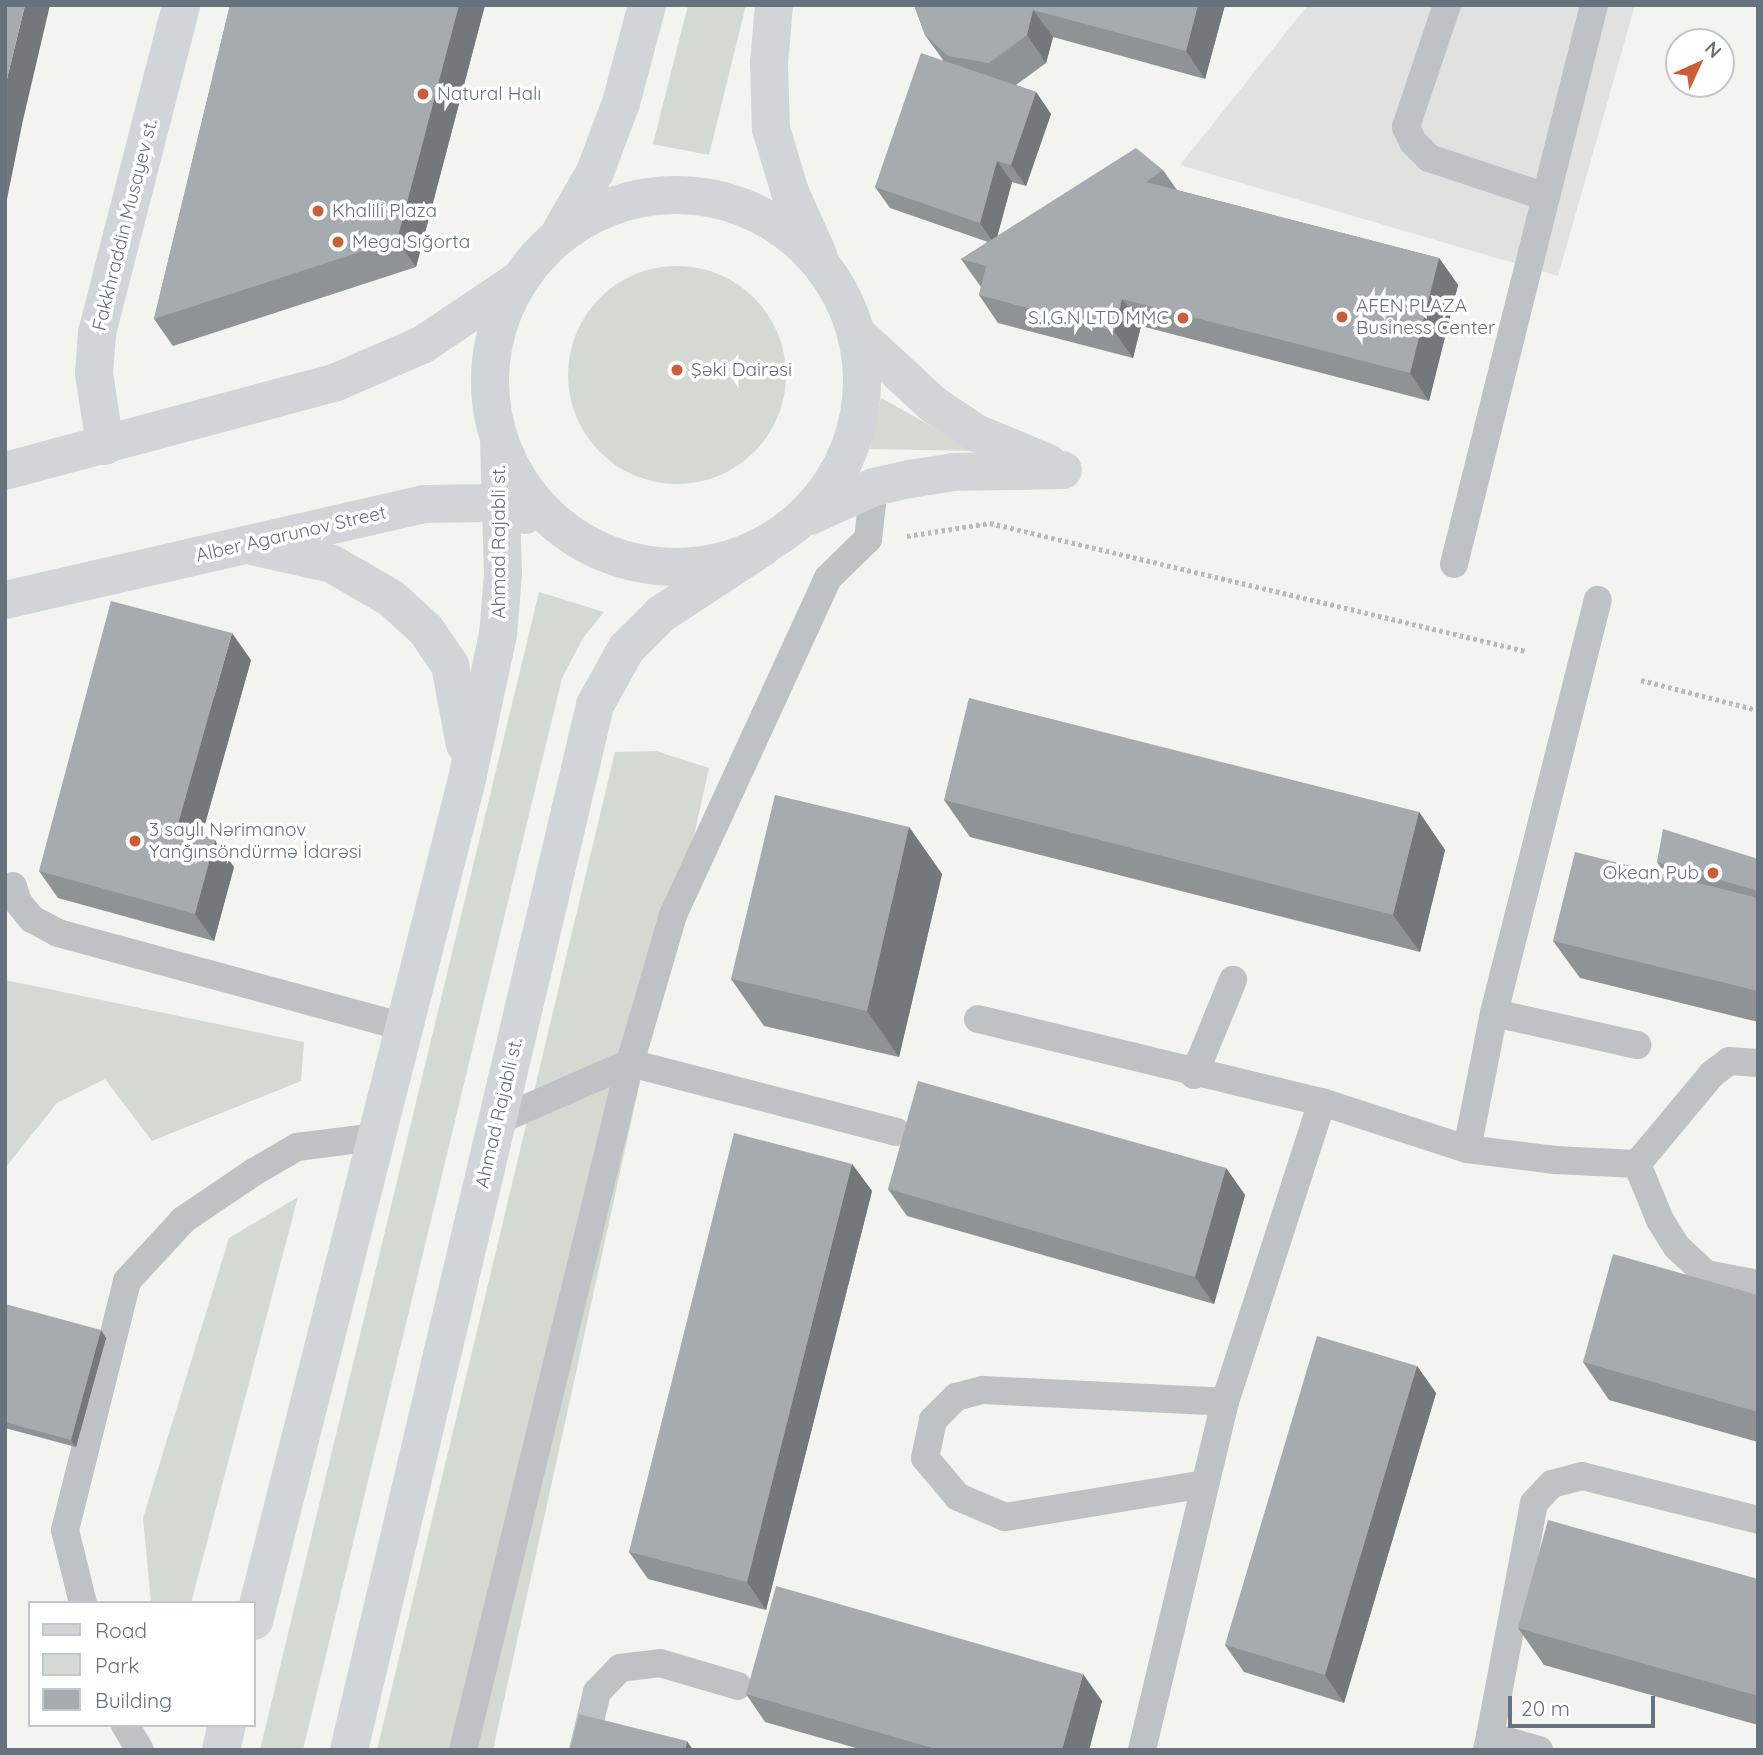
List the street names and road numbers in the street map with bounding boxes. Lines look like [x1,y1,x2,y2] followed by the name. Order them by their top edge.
[88,117,162,333] street label: Fakkhraddin Musayev st.
[488,465,510,619] street label: Ahmad Rajabli st.
[194,501,388,567] street label: Alber Agarunov Street
[471,1036,527,1190] street label: Ahmad Rajabli st.

